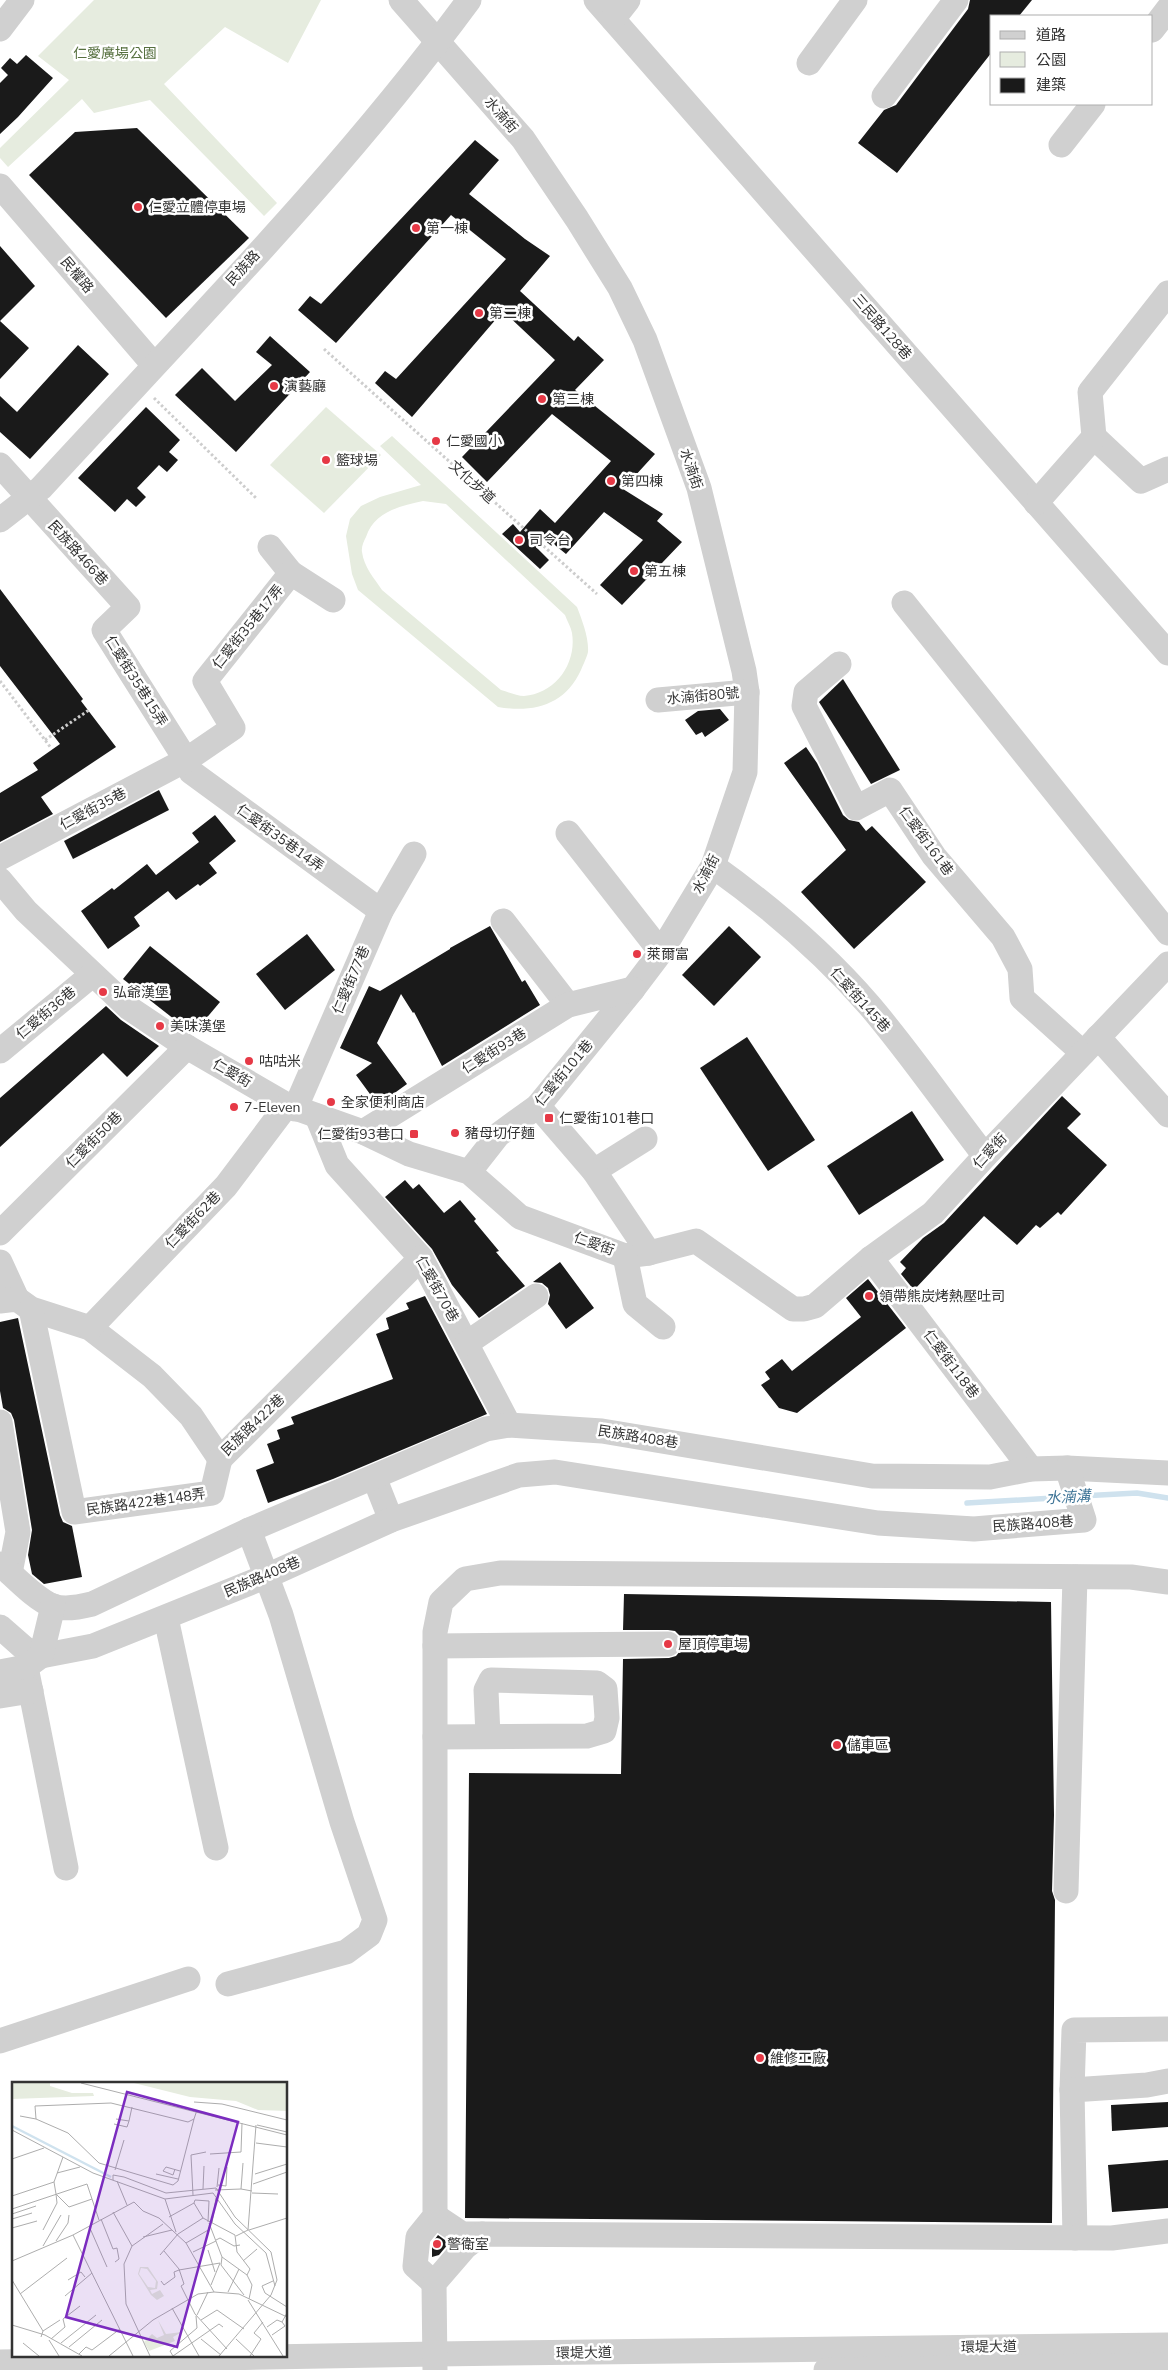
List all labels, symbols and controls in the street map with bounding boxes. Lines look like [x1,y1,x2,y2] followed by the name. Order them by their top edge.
[990,15,1153,105] legend
[1036,25,1066,45] text: 道路
[73,44,157,63] park label: 仁愛廣場公園
[1036,50,1066,70] text: 公園
[1036,75,1066,95] text: 建築
[480,93,522,137] street label: 水湳街
[148,198,246,217] place label: 仁愛立體停車場
[132,201,144,213] marker: 仁愛立體停車場
[426,219,468,238] place label: 第一棟
[410,222,422,234] marker: 第一棟
[222,246,264,290] street label: 民族路
[56,253,98,297] street label: 民權路
[848,290,916,364] street label: 三民路128巷
[489,304,531,323] place label: 第二棟
[473,307,485,319] marker: 第二棟
[284,377,326,396] place label: 演藝廳
[268,380,280,392] marker: 演藝廳
[552,390,594,409] place label: 第三棟
[536,393,548,405] marker: 第三棟
[446,432,502,451] place label: 仁愛國小
[430,435,442,447] marker: 仁愛國小
[675,446,707,492] street label: 水湳街
[336,451,378,470] place label: 籃球場
[320,454,332,466] marker: 籃球場
[445,456,499,508] street label: 文化步道
[621,472,663,491] place label: 第四棟
[605,475,617,487] marker: 第四棟
[44,516,112,590] street label: 民族路466巷
[529,531,571,550] place label: 司令台
[513,534,525,546] marker: 司令台
[644,562,686,581] place label: 第五棟
[628,565,640,577] marker: 第五棟
[208,581,288,673] street label: 仁愛街35巷17弄
[100,632,172,730] street label: 仁愛街35巷15弄
[666,683,740,709] street label: 水湳街80號
[56,784,130,834] street label: 仁愛街35巷
[233,800,327,876] street label: 仁愛街35巷14弄
[894,803,958,879] street label: 仁愛街161巷
[688,851,724,897] street label: 水湳街
[328,943,374,1017] street label: 仁愛街77巷
[647,945,689,964] place label: 萊爾富
[631,948,643,960] marker: 萊爾富
[826,963,894,1037] street label: 仁愛街145巷
[12,982,80,1044] street label: 仁愛街36巷
[113,983,169,1002] place label: 弘爺漢堡
[97,986,109,998] marker: 弘爺漢堡
[170,1017,226,1036] place label: 美味漢堡
[154,1020,166,1032] marker: 美味漢堡
[458,1024,530,1078] street label: 仁愛街93巷
[531,1036,597,1110] street label: 仁愛街101巷
[259,1052,301,1071] place label: 咕咕米
[209,1054,255,1092] street label: 仁愛街
[243,1055,255,1067] marker: 咕咕米
[341,1093,425,1112] place label: 全家便利商店
[325,1096,337,1108] marker: 全家便利商店
[244,1098,300,1117] place label: 7-Eleven
[228,1101,240,1113] marker: 7-Eleven
[62,1108,126,1172] street label: 仁愛街50巷
[559,1109,654,1128] place label: 仁愛街101巷口
[543,1112,555,1124] marker: 仁愛街101巷口
[465,1124,535,1143] place label: 豬母切仔麵
[317,1125,404,1144] place label: 仁愛街93巷口
[449,1127,461,1139] marker: 豬母切仔麵
[408,1128,420,1140] marker: 仁愛街93巷口
[969,1129,1011,1173] street label: 仁愛街
[161,1187,225,1253] street label: 仁愛街62巷
[571,1228,617,1260] street label: 仁愛街
[411,1253,463,1325] street label: 仁愛街70巷
[879,1287,1005,1306] place label: 領帶熊炭烤熱壓吐司
[863,1290,875,1302] marker: 領帶熊炭烤熱壓吐司
[919,1326,983,1402] street label: 仁愛街118巷
[217,1390,289,1460] street label: 民族路422巷
[596,1421,680,1453] street label: 民族路408巷
[85,1484,207,1520] street label: 民族路422巷148弄
[1045,1486,1093,1508] water label: 水湳溝
[992,1512,1074,1536] street label: 民族路408巷
[221,1552,303,1602] street label: 民族路408巷
[678,1635,748,1654] place label: 屋頂停車場
[662,1638,674,1650] marker: 屋頂停車場
[847,1736,889,1755] place label: 儲車區
[831,1739,843,1751] marker: 儲車區
[770,2049,826,2068] place label: 維修工廠
[754,2052,766,2064] marker: 維修工廠
[12,2082,288,2358] inset map
[447,2235,489,2254] place label: 警衛室
[431,2238,443,2250] marker: 警衛室
[961,2337,1017,2357] street label: 環堤大道
[556,2343,612,2363] street label: 環堤大道

